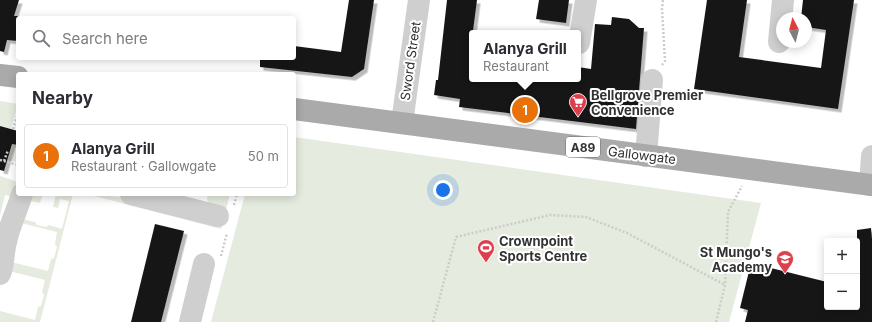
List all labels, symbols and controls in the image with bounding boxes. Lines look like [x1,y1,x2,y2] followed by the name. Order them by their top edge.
[776,12,812,48] north arrow
[16,16,296,60] search box
[397,21,423,101] street label: Sword Street
[30,27,52,49] icon: search
[62,29,148,48] text: Search here
[469,30,581,82] popup
[483,39,567,58] text: Alanya Grill
[483,58,549,74] text: Restaurant
[591,87,704,118] place label: Bellgrove Premier Convenience
[32,88,93,108] text: Nearby
[568,92,588,117] supermarket icon: Bellgrove Premier Convenience
[512,95,538,125] pin: 1
[566,137,600,157] road number: A89
[71,139,155,158] text: Alanya Grill
[607,143,677,167] street label: Gallowgate
[43,148,49,164] text: 1
[248,148,279,164] text: 50 m
[71,158,216,174] text: Restaurant · Gallowgate
[433,180,453,200] your location
[499,233,587,264] place label: Crownpoint Sports Centre
[476,238,496,263] sports icon: Crownpoint Sports Centre
[824,238,860,310] map controls
[824,238,860,274] button: +
[700,244,772,275] place label: St Mungo's Academy
[775,249,795,274] school or university icon: St Mungo's Academy
[824,274,860,310] button: −

